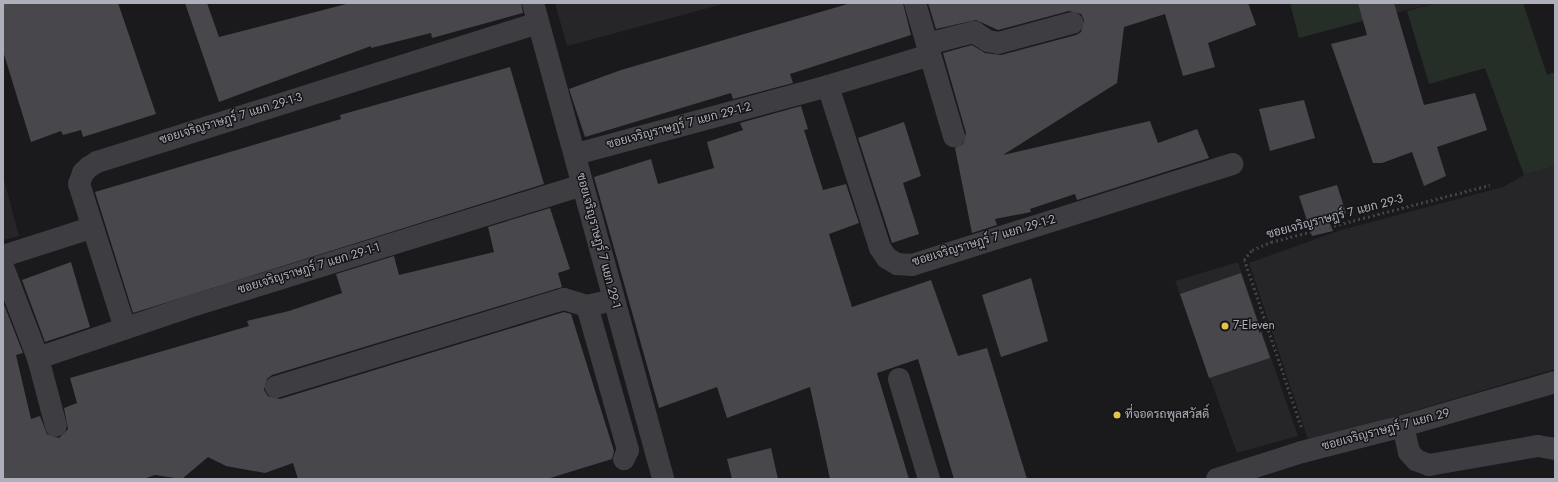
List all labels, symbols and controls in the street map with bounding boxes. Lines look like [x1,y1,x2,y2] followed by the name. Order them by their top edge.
[158,90,304,148] street label: ซอยเจริญราษฎร์ 7 แยก 29-1-3
[605,100,753,152] street label: ซอยเจริญราษฎร์ 7 แยก 29-1-2
[573,172,623,310] street label: ซอยเจริญราษฎร์ 7 แยก 29-1
[1265,192,1405,242] street label: ซอยเจริญราษฎร์ 7 แยก 29-3
[911,212,1057,270] street label: ซอยเจริญราษฎร์ 7 แยก 29-1-2
[236,241,382,297] street label: ซอยเจริญราษฎร์ 7 แยก 29-1-1
[1233,319,1275,333] place label: 7-Eleven
[1220,321,1230,331] marker: 7-Eleven
[1320,406,1452,454] street label: ซอยเจริญราษฎร์ 7 แยก 29
[1125,408,1209,422] place label: ที่จอดรถพูลสวัสดิ์
[1112,410,1122,420] marker: ที่จอดรถพูลสวัสดิ์

